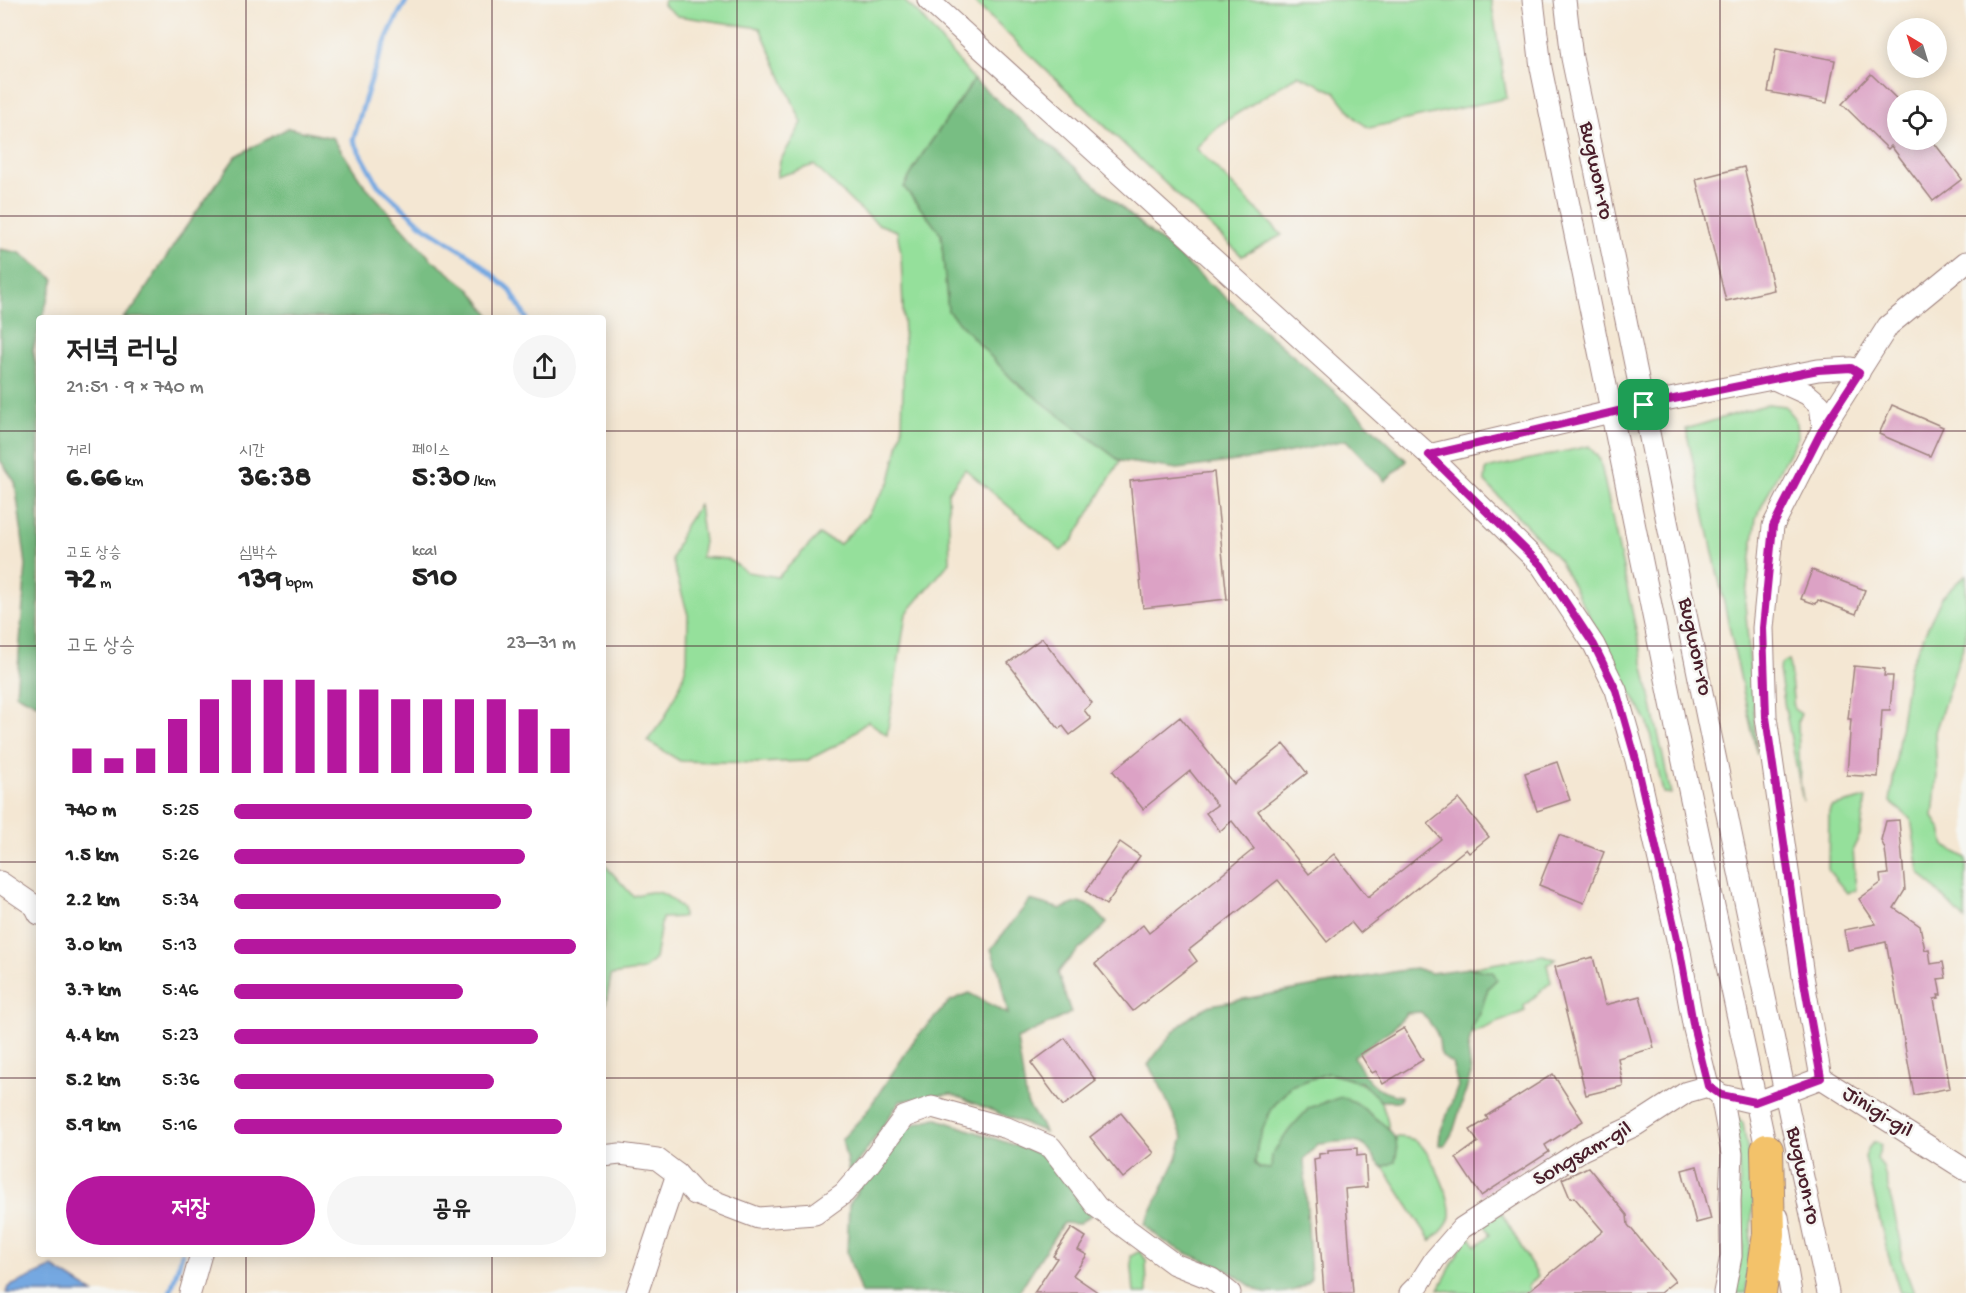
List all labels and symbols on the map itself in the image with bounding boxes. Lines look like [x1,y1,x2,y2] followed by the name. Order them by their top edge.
[1887,18,1947,78] north arrow
[1572,119,1618,222] street label: Bugwon-ro
[1618,379,1669,430] pin
[1671,595,1717,698] street label: Bugwon-ro
[1837,1081,1917,1145] street label: Jinigi-gil
[1529,1116,1637,1194] street label: Songsam-gil
[1779,1124,1825,1227] street label: Bugwon-ro

